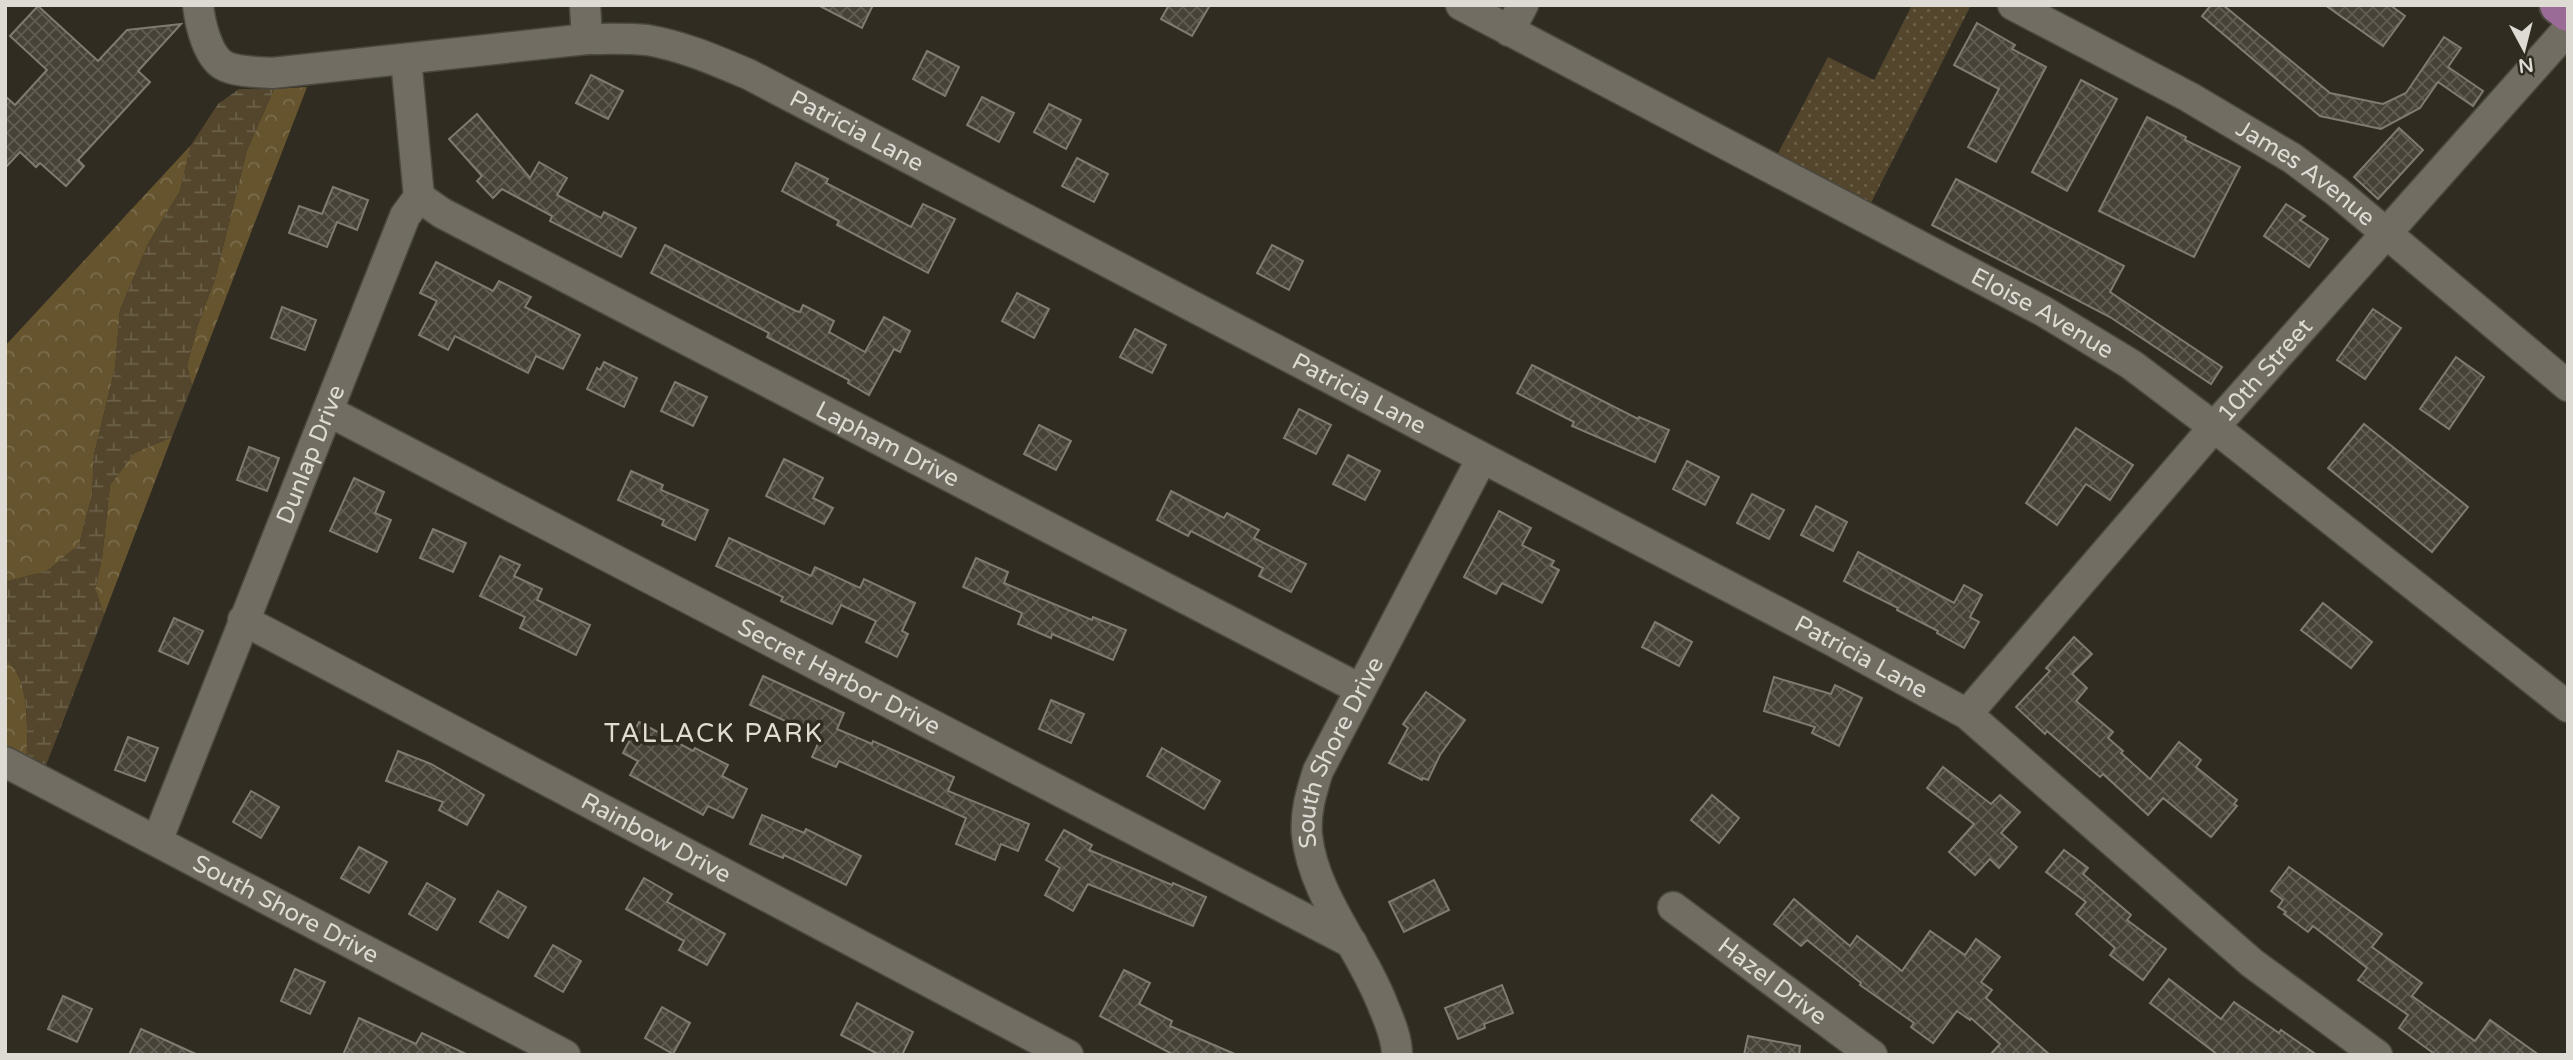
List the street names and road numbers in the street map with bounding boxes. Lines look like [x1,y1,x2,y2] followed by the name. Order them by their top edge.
[785,84,928,178] street label: Patricia Lane
[2231,114,2381,233] street label: James Avenue
[1966,262,2119,365] street label: Eloise Avenue
[2211,313,2319,428] street label: 10th Street
[1287,347,1431,441] street label: Patricia Lane
[270,381,352,528] street label: Dunlap Drive
[811,395,964,494] street label: Lapham Drive
[1790,610,1933,705] street label: Patricia Lane
[733,612,945,742] street label: Secret Harbor Drive
[1293,652,1390,850] street label: South Shore Drive
[576,787,736,890] street label: Rainbow Drive
[188,849,384,970] street label: South Shore Drive
[1712,931,1832,1031] street label: Hazel Drive

